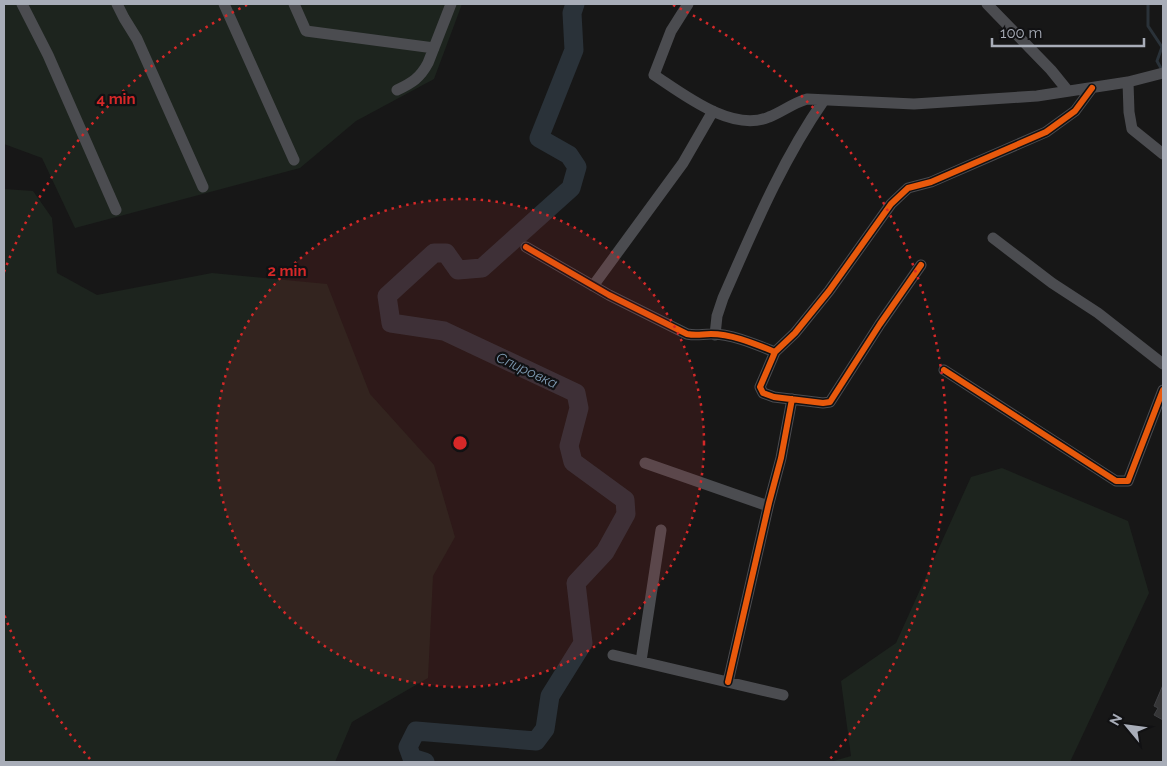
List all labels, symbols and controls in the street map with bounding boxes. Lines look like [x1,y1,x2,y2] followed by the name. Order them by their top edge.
[992,15,1144,47] scale bar
[1000,24,1042,42] text: 100 m
[96,90,136,108] text: 4 min
[268,262,306,280] text: 2 min
[494,349,560,391] water label: Спировка
[451,434,469,452] centre of rings
[1102,701,1152,751] north arrow
[1106,711,1125,728] text: N

